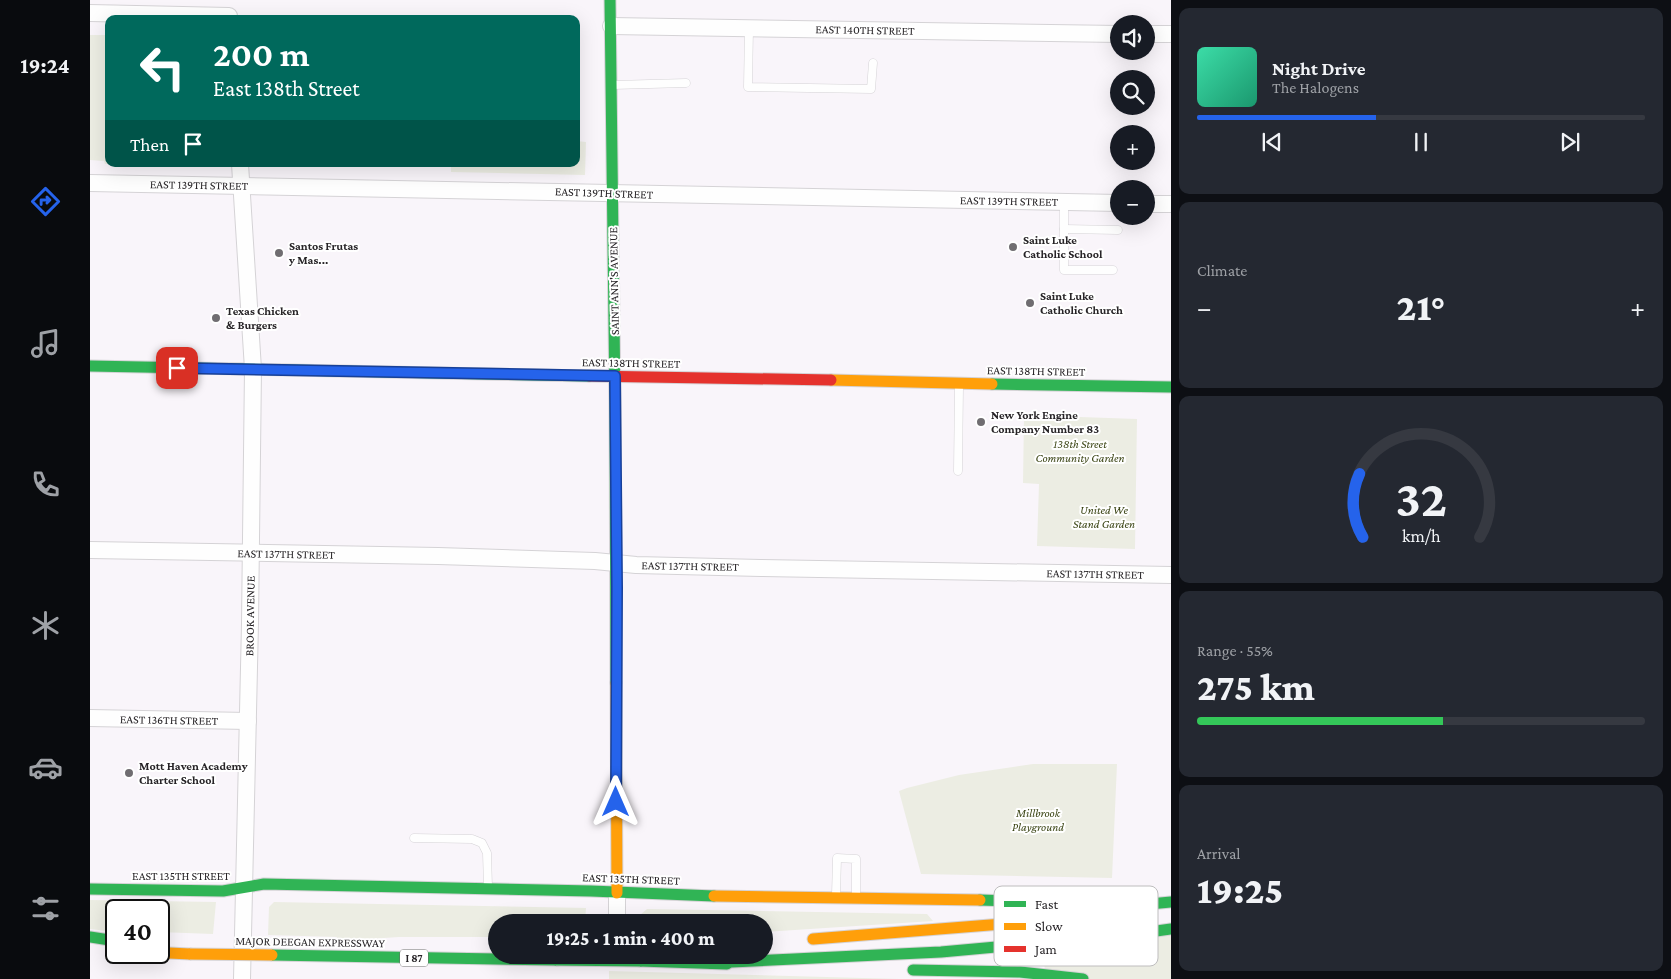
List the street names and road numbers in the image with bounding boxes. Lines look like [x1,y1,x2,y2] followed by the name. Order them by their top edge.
[815,22,915,38] street label: EAST 140TH STREET
[150,177,249,193] street label: EAST 139TH STREET
[555,184,654,202] street label: EAST 139TH STREET
[960,193,1059,209] street label: EAST 139TH STREET
[606,226,622,335] street label: SAINT ANN'S AVENUE
[582,355,681,371] street label: EAST 138TH STREET
[987,363,1086,379] street label: EAST 138TH STREET
[237,546,335,562] street label: EAST 137TH STREET
[641,558,739,574] street label: EAST 137TH STREET
[1046,566,1144,582] street label: EAST 137TH STREET
[242,575,258,656] street label: BROOK AVENUE
[120,712,219,728] street label: EAST 136TH STREET
[132,869,230,883] street label: EAST 135TH STREET
[582,870,681,888] street label: EAST 135TH STREET
[235,934,386,950] street label: MAJOR DEEGAN EXPRESSWAY
[400,950,428,966] road number: I 87

